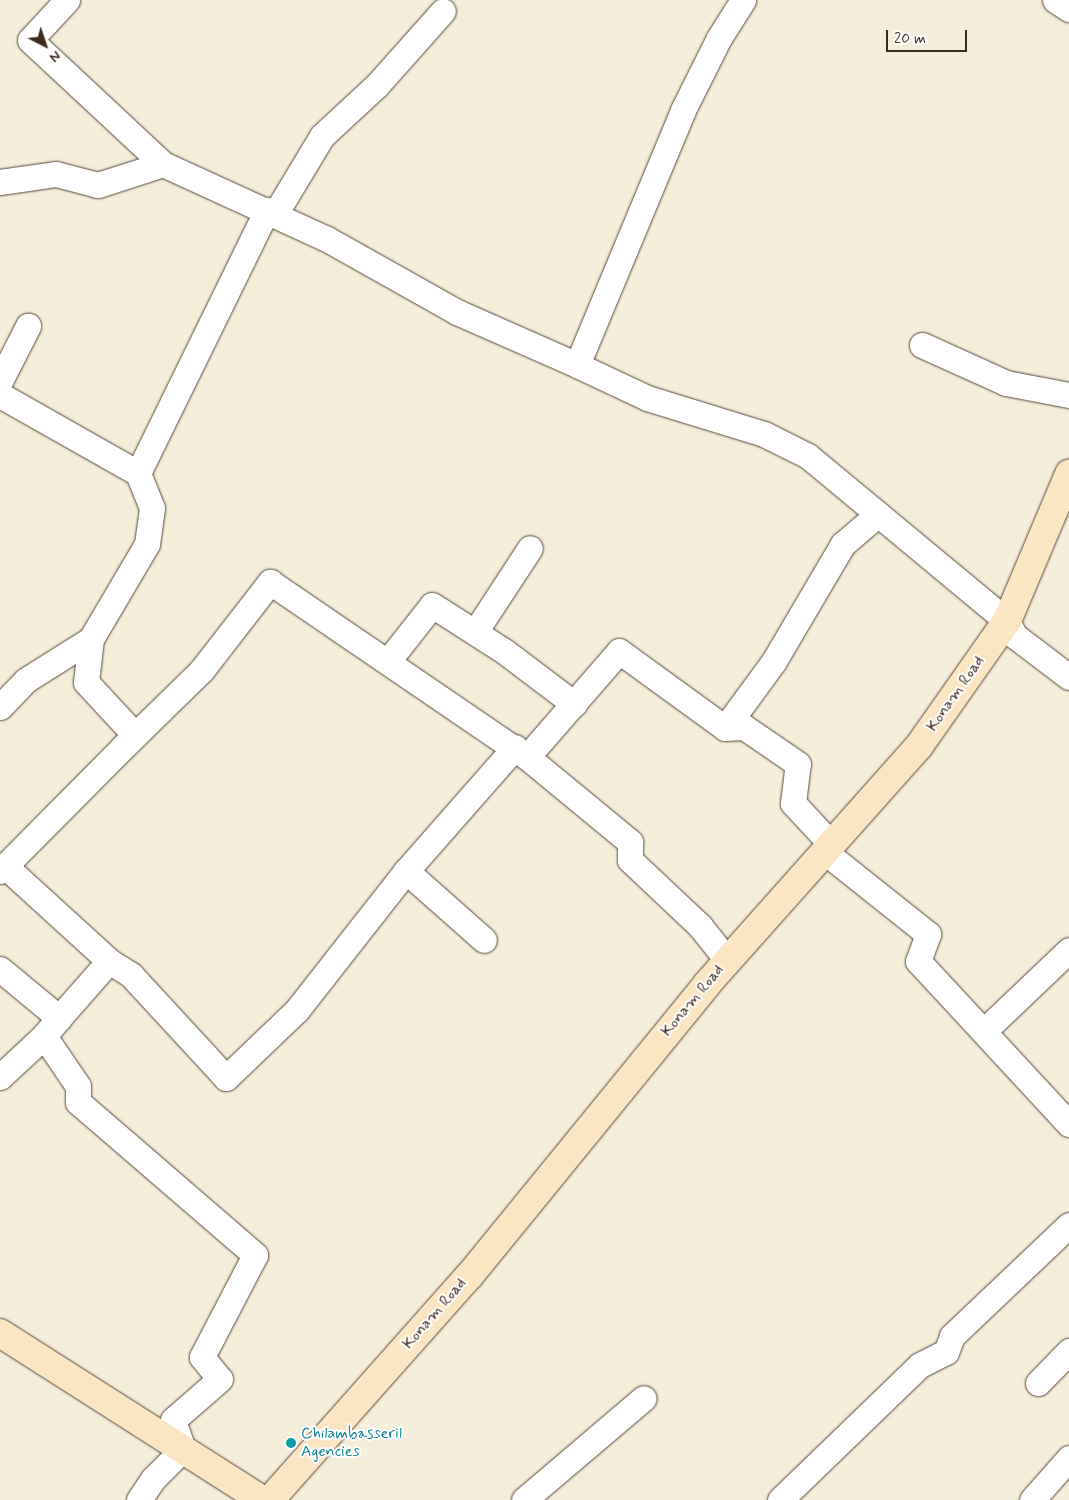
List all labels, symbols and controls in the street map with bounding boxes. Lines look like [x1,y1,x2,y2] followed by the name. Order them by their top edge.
[20,20,70,70] north arrow
[889,20,970,52] scale bar
[894,29,926,49] text: 20 m
[45,46,64,66] text: N
[923,652,989,736] street label: Konam Road
[657,961,729,1041] street label: Konam Road
[399,1274,471,1354] street label: Konam Road
[301,1424,402,1462] place label: Chilambasseril Agencies
[285,1437,297,1449] marker: Chilambasseril Agencies

